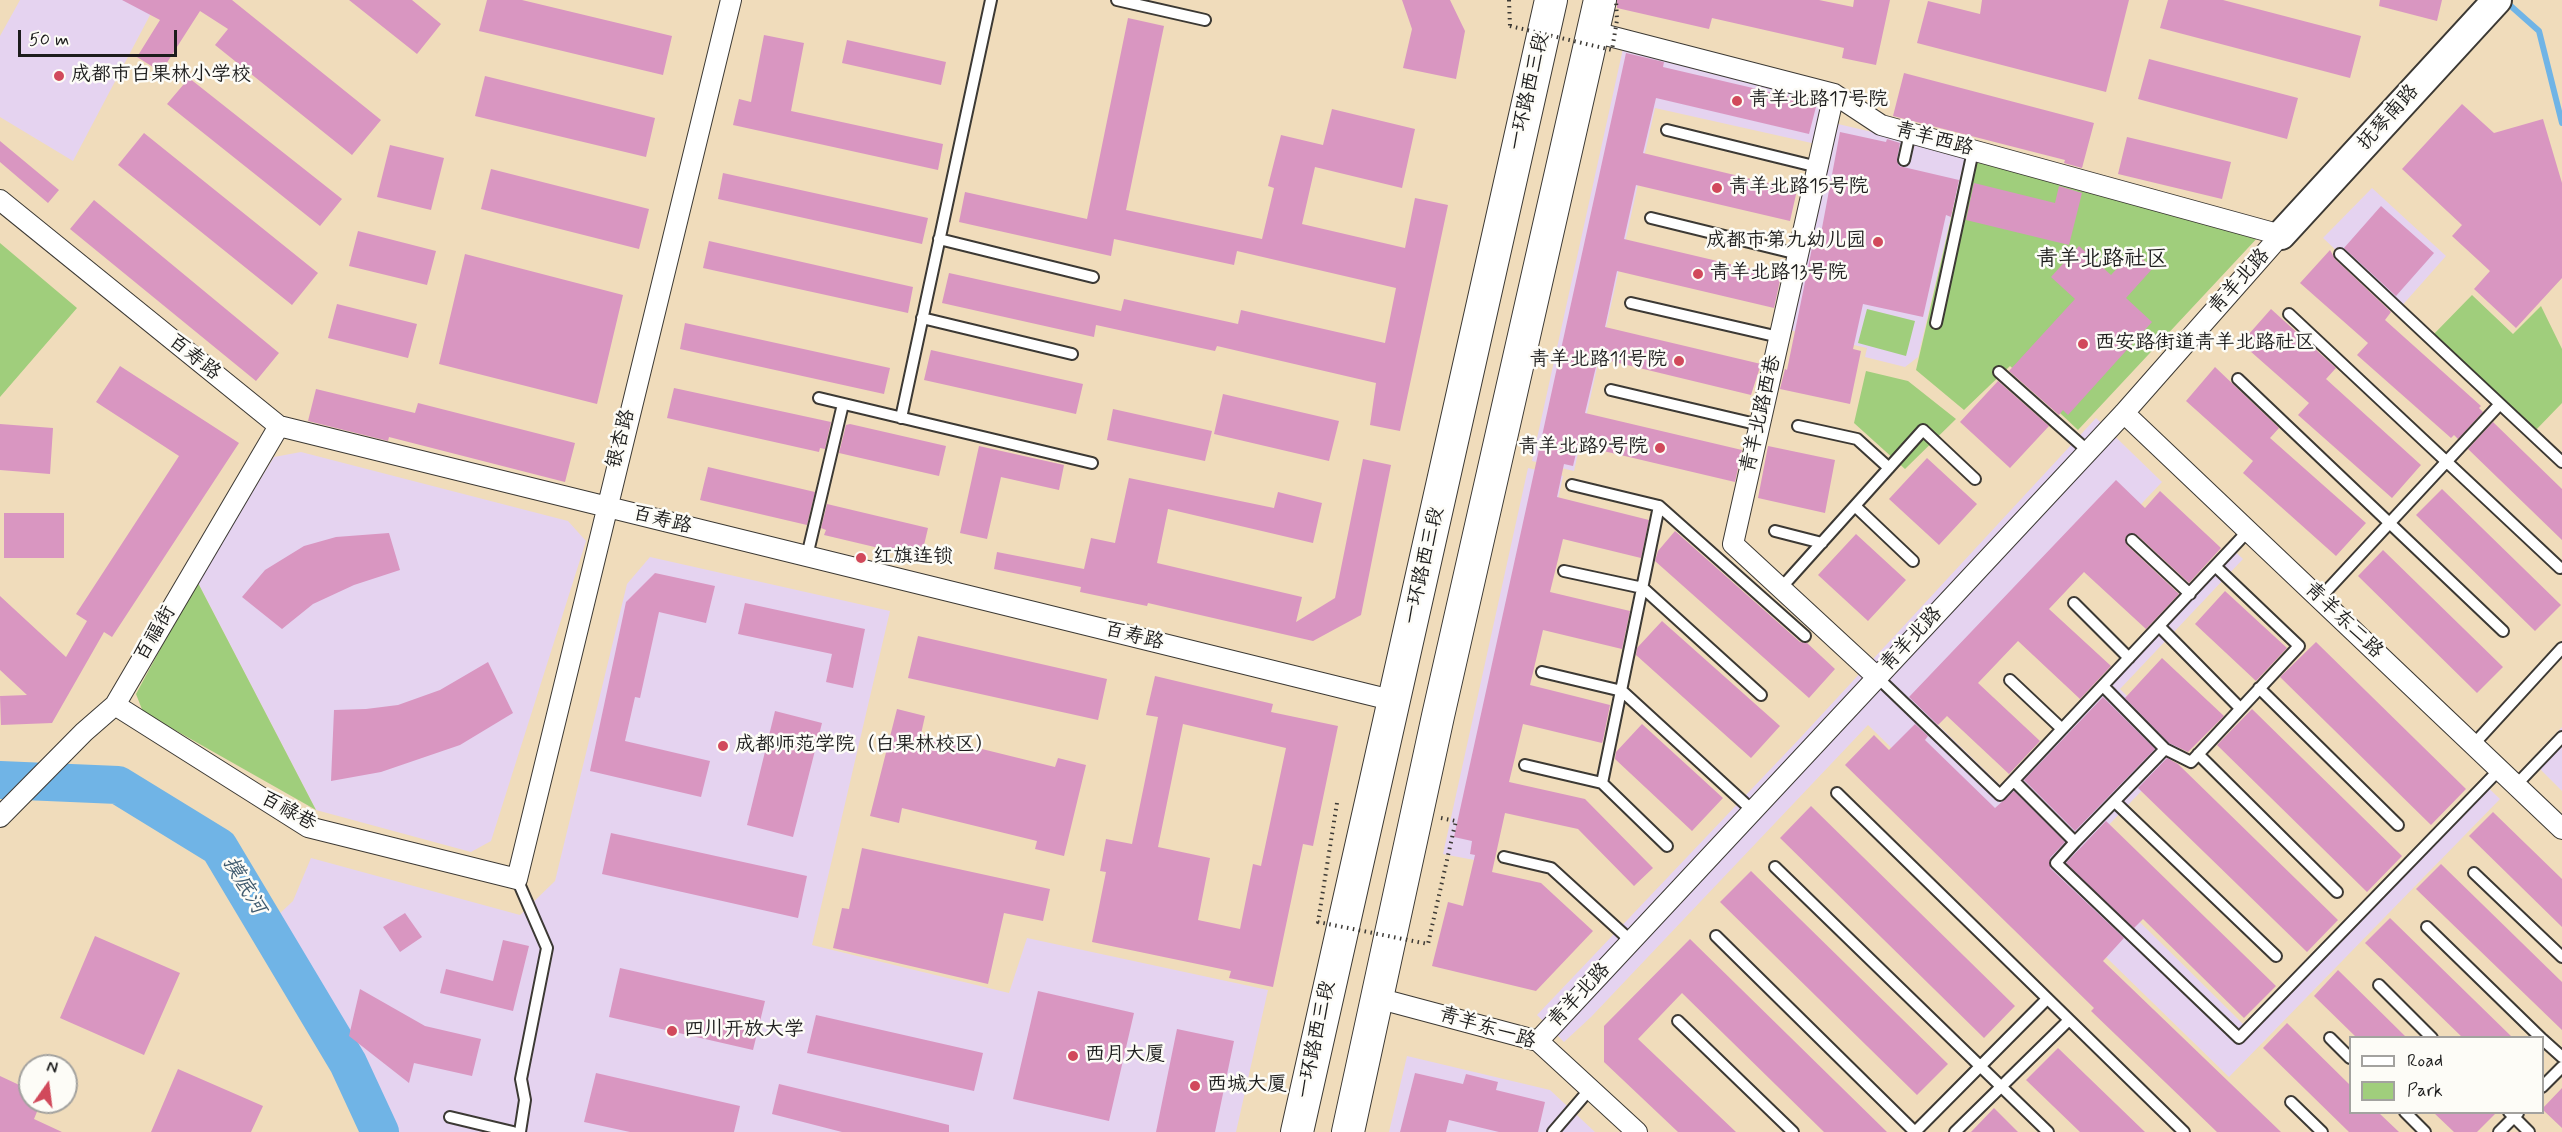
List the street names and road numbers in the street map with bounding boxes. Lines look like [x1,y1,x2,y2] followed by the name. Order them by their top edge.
[1505,31,1555,153] street label: 一环路西三段
[2353,80,2425,156] street label: 抚琴南路
[1892,118,1976,162] street label: 青羊西路
[2204,244,2276,320] street label: 青羊北路
[163,330,225,386] street label: 百寿路
[1737,353,1787,475] street label: 青羊北路西巷
[603,407,641,471] street label: 银杏路
[630,502,694,540] street label: 百寿路
[1400,505,1450,627] street label: 一环路西三段
[2299,578,2387,664] street label: 青羊东二路
[130,602,182,666] street label: 百福街
[1876,603,1948,677] street label: 青羊北路
[1102,618,1166,656] street label: 百寿路
[256,787,320,837] street label: 百禄巷
[1544,959,1616,1033] street label: 青羊北路
[1293,979,1341,1101] street label: 一环路西三段
[1436,1003,1538,1055] street label: 青羊东一路

